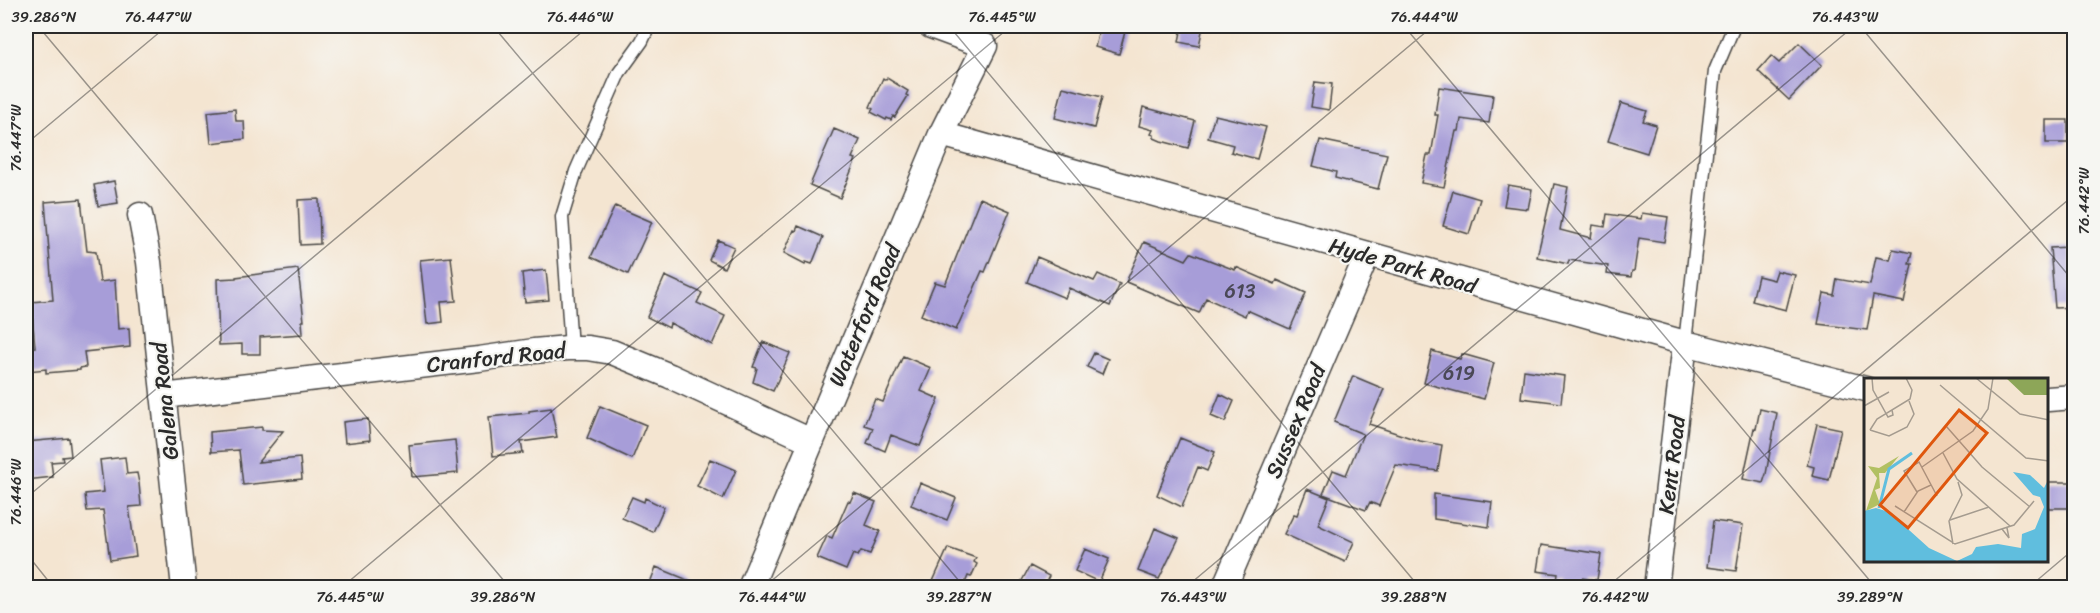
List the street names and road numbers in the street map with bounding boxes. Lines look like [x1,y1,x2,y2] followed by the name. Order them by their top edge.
[1324,226,1483,306] street label: Hyde Park Road
[817,236,913,393] street label: Waterford Road
[425,331,569,384] street label: Cranford Road
[139,339,190,462] street label: Galena Road
[1254,357,1338,485] street label: Sussex Road
[1646,412,1697,517] street label: Kent Road

